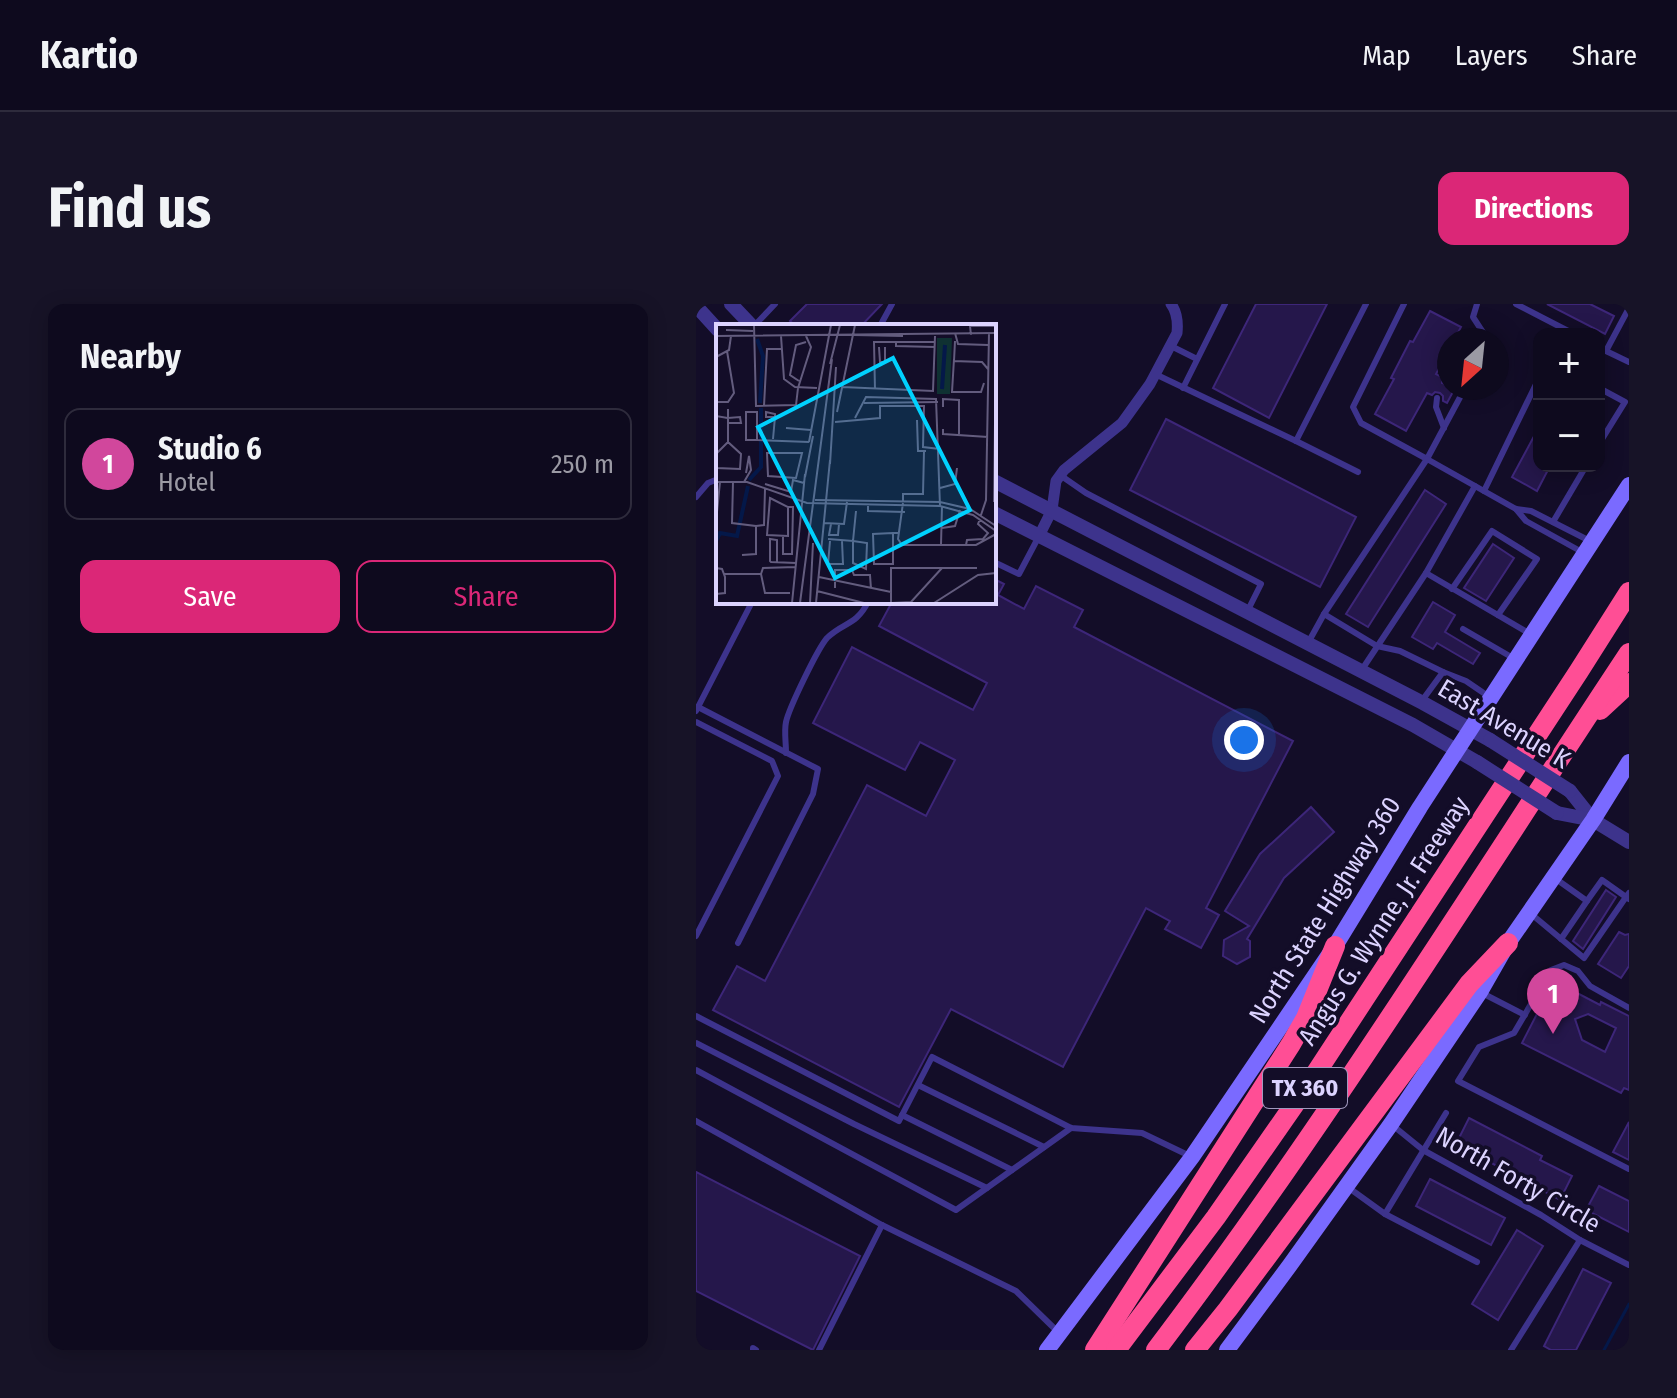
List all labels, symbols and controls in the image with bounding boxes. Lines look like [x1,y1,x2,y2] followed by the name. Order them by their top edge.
[40,32,138,78] text: Kartio
[1362,39,1411,72] text: Map
[1455,39,1528,72] text: Layers
[1572,39,1637,72] text: Share
[1438,172,1629,245] button: Directions
[48,175,211,242] text: Find us
[716,324,996,604] inset map
[1437,328,1509,400] north arrow
[1533,328,1605,472] map controls
[1533,328,1605,400] button: +
[80,336,181,377] text: Nearby
[1533,400,1605,472] button: −
[158,431,262,467] text: Studio 6
[103,449,114,480] text: 1
[551,449,614,480] text: 250 m
[158,467,215,498] text: Hotel
[80,560,340,633] button: Save
[356,560,616,633] button: Share
[1433,673,1576,776] street label: East Avenue K
[1224,720,1264,760] your location
[1243,791,1407,1029] street label: North State Highway 360
[1292,791,1476,1051] street label: Angus G. Wynne, Jr. Freeway
[1527,968,1579,1034] pin: 1
[1263,1068,1347,1108] road number: TX 360
[1430,1120,1606,1240] street label: North Forty Circle

